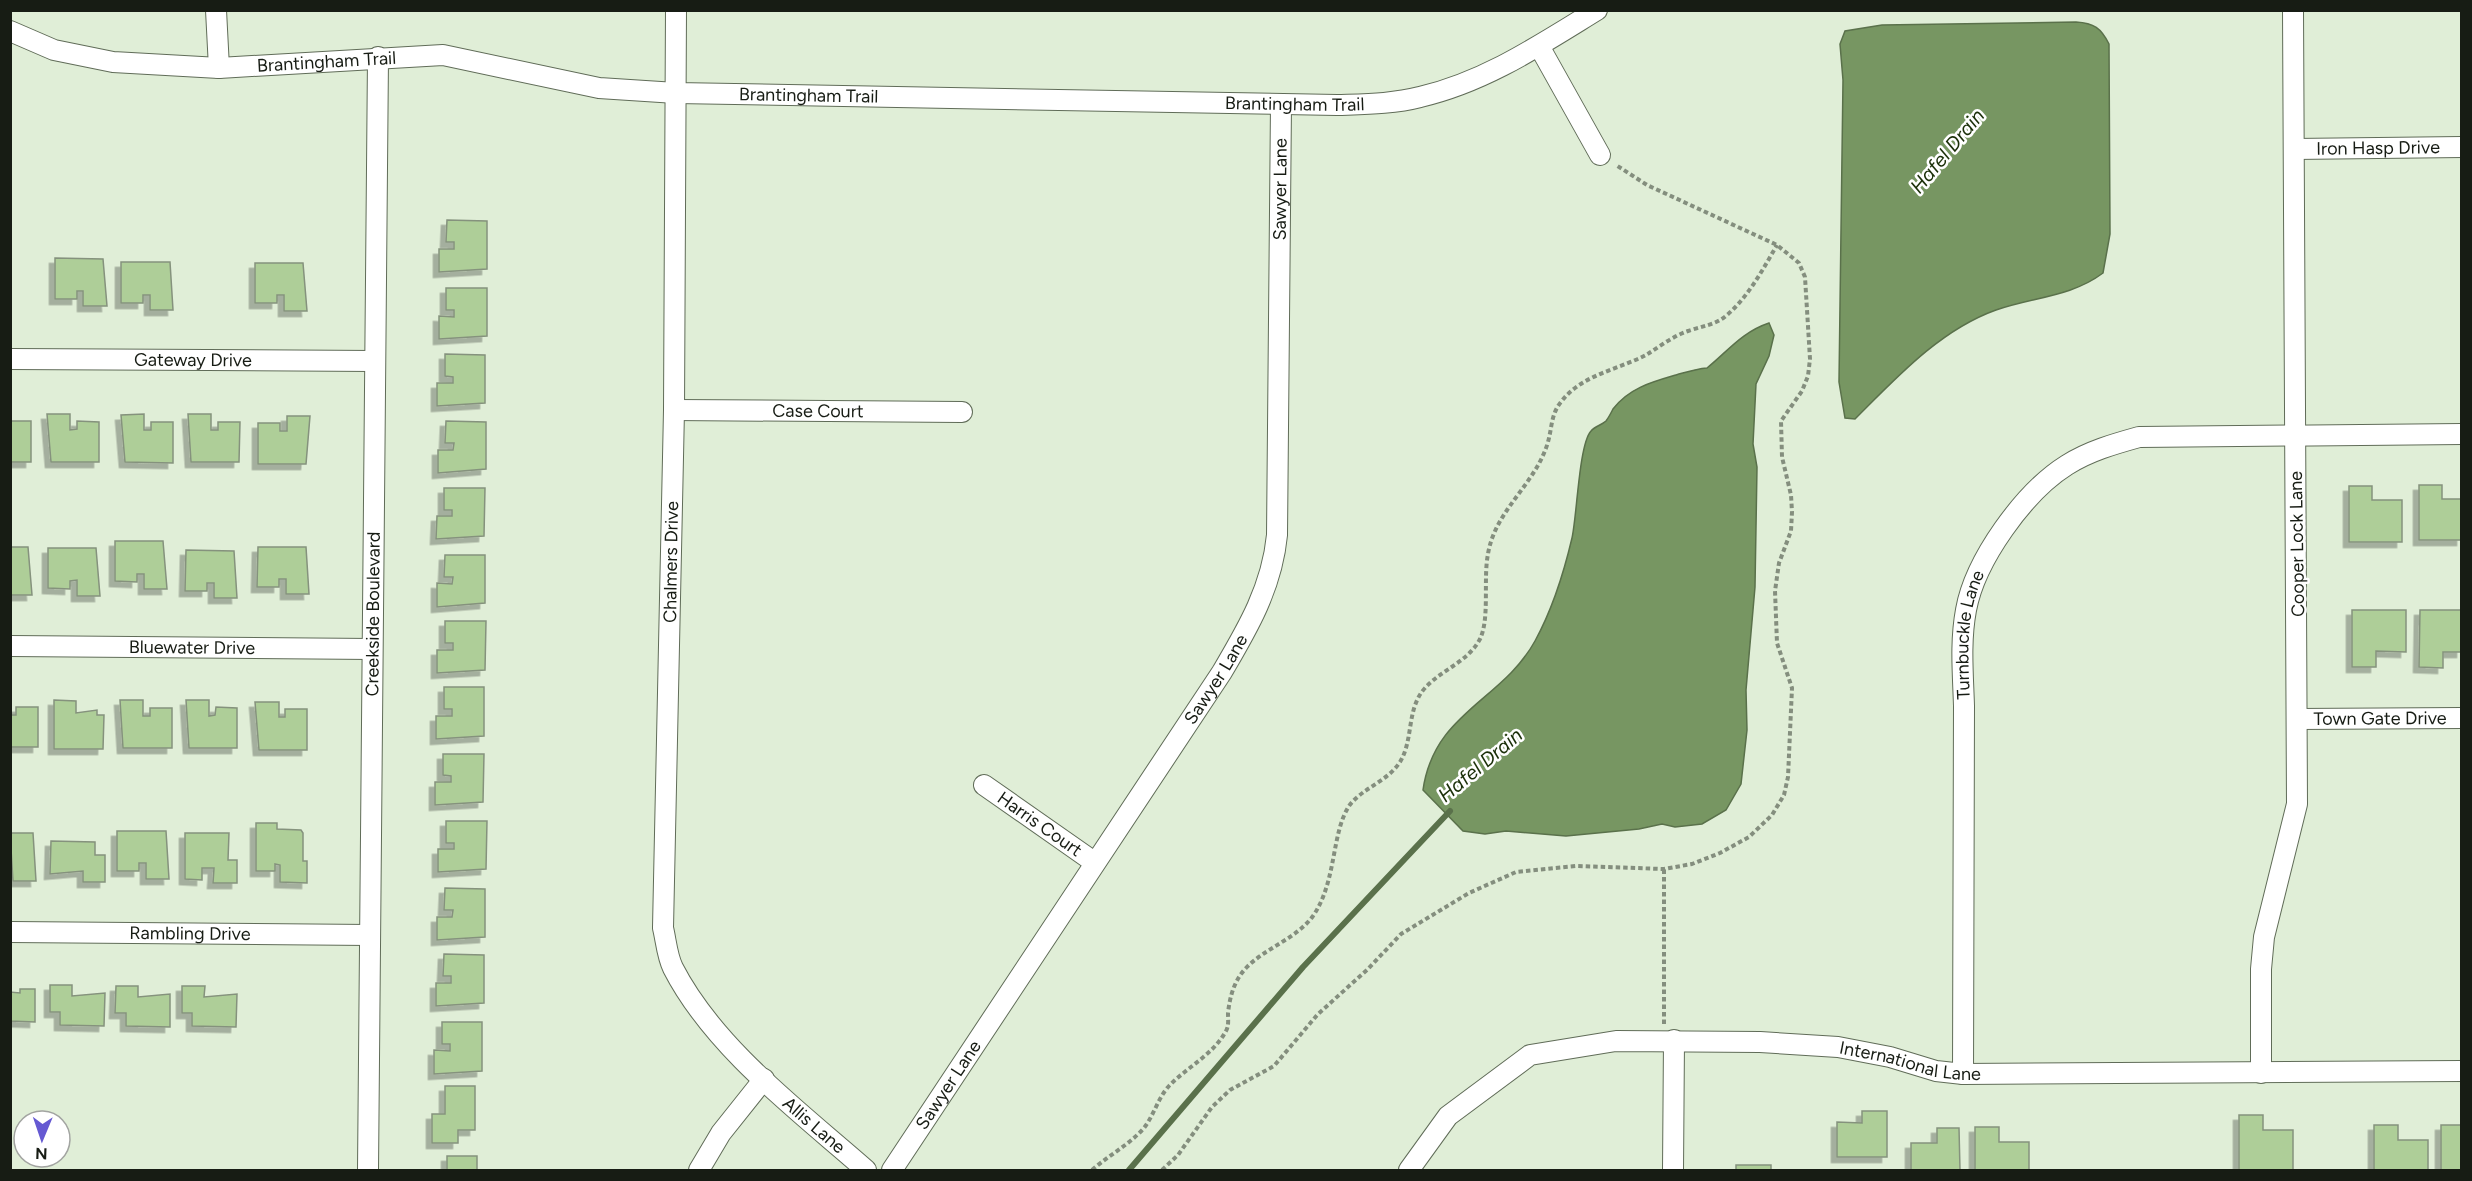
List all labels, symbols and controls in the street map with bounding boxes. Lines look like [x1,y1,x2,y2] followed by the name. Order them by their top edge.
[256,47,397,77] street label: Brantingham Trail
[739,83,879,108] street label: Brantingham Trail
[1225,92,1365,116] street label: Brantingham Trail
[1905,104,1989,198] water label: Hafel Drain
[2316,136,2440,160] street label: Iron Hasp Drive
[1269,138,1292,241] street label: Sawyer Lane
[134,349,252,371] street label: Gateway Drive
[772,400,864,422] street label: Case Court
[2285,471,2309,617] street label: Cooper Lock Lane
[659,501,683,623] street label: Chalmers Drive
[361,531,385,697] street label: Creekside Boulevard
[1951,566,1989,700] street label: Turnbuckle Lane
[1179,630,1253,729] street label: Sawyer Lane
[129,636,256,659] street label: Bluewater Drive
[2313,707,2447,730] street label: Town Gate Drive
[1433,723,1527,807] water label: Hafel Drain
[993,787,1086,861] street label: Harris Court
[129,922,251,945] street label: Rambling Drive
[911,1036,986,1134] street label: Sawyer Lane
[1838,1037,1981,1085] street label: International Lane
[778,1092,850,1158] street label: Allis Lane
[12,1109,72,1169] north arrow
[35,1144,48,1163] text: N

